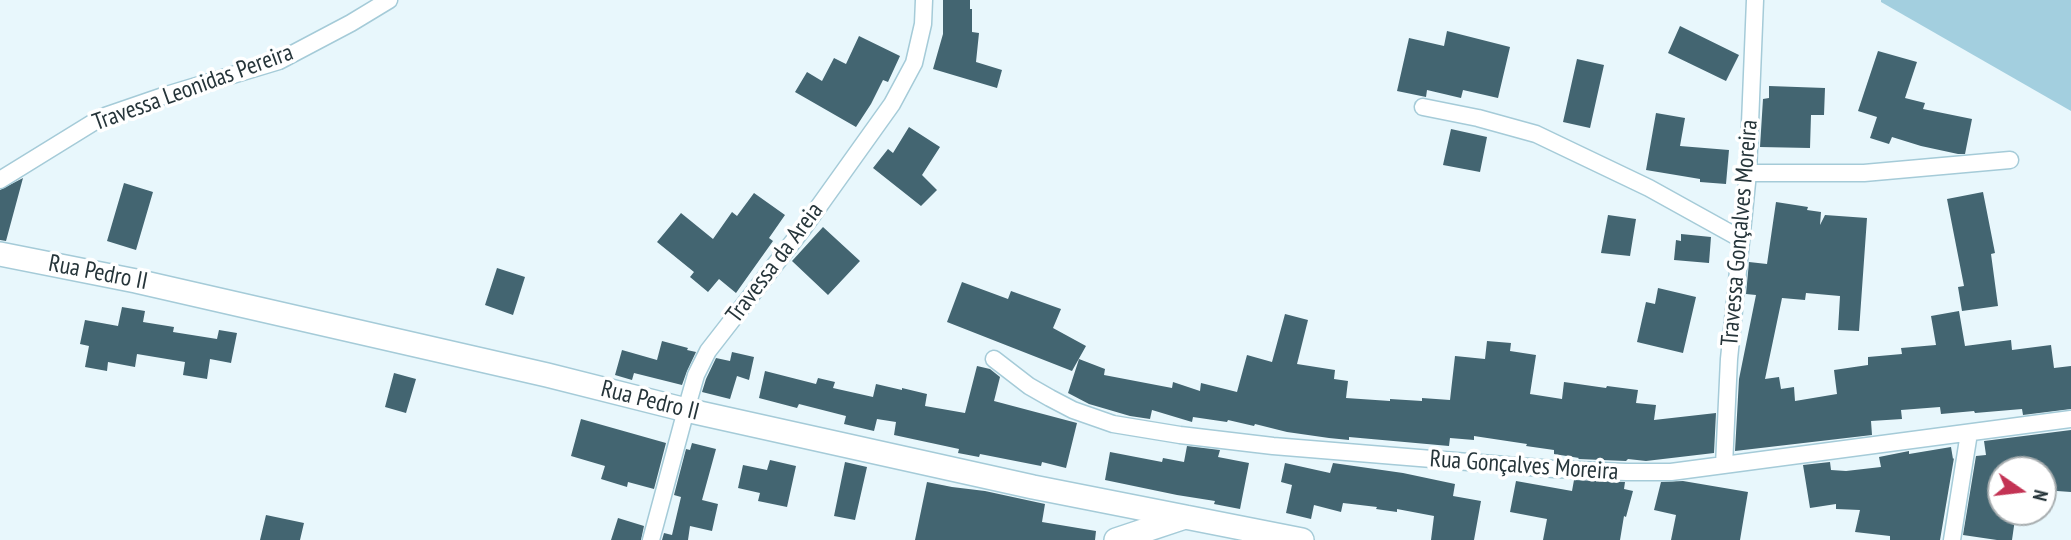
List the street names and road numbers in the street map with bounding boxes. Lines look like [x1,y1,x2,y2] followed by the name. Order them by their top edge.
[89,38,297,138] street label: Travessa Leonidas Pereira
[1716,118,1764,348] street label: Travessa Gonçalves Moreira
[721,197,829,329] street label: Travessa da Areia
[46,249,150,297] street label: Rua Pedro II
[598,375,702,427] street label: Rua Pedro II
[1429,445,1619,487] street label: Rua Gonçalves Moreira

